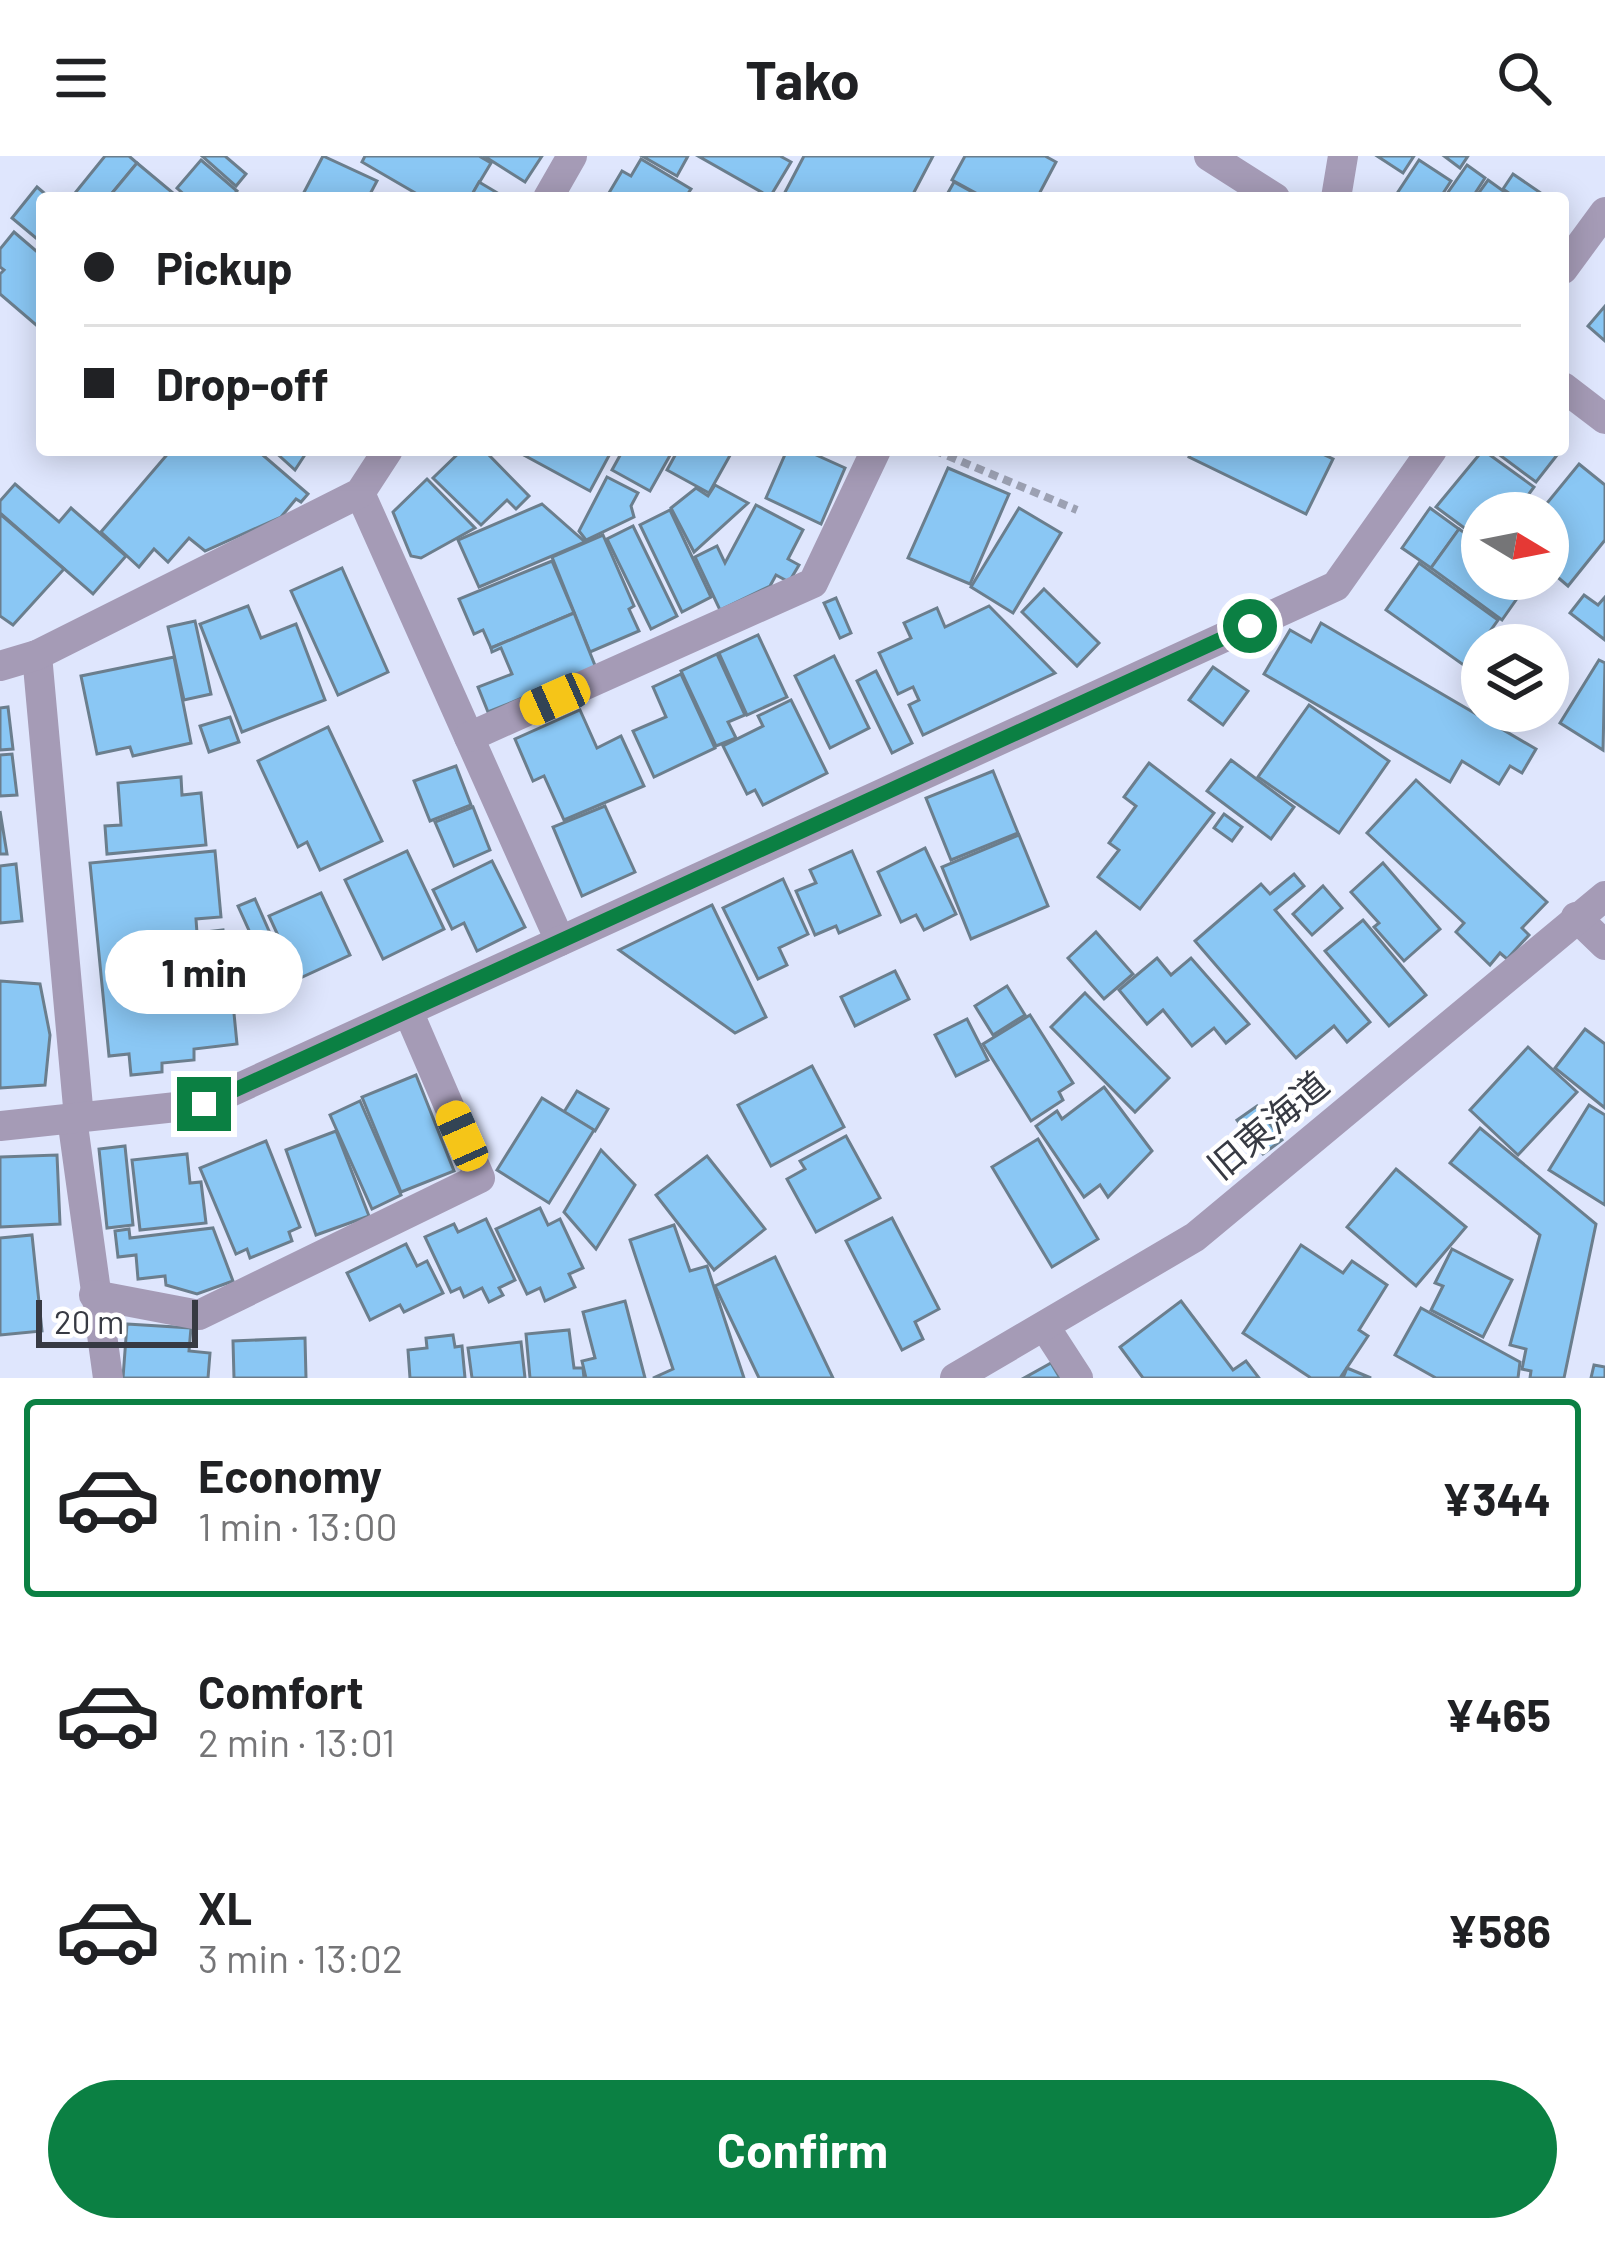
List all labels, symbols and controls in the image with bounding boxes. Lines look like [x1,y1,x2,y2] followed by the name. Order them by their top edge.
[48,45,114,111] icon: menu
[1491,45,1557,111] icon: search
[745,46,860,111] text: Tako
[156,240,293,294] text: Pickup
[156,356,329,410] text: Drop-off
[1461,492,1569,600] north arrow
[1461,492,1569,732] map controls
[1223,599,1277,653] route start
[1461,624,1569,732] button: layers
[515,668,595,730] car
[105,930,303,1014] callout: 1 min
[161,948,247,995] text: 1 min
[1198,1061,1336,1187] street label: 旧東海道
[177,1077,231,1131] route end
[431,1096,493,1176] car
[36,1294,198,1347] scale bar
[54,1301,124,1341] text: 20 m
[54,1444,162,1552] icon: car
[198,1448,382,1502] text: Economy
[1441,1471,1551,1525] text: ¥344
[198,1502,398,1549] text: 1 min · 13:00
[54,1660,162,1768] icon: car
[198,1664,364,1718] text: Comfort
[1444,1687,1551,1741] text: ¥465
[198,1718,395,1765] text: 2 min · 13:01
[54,1876,162,1984] icon: car
[198,1880,252,1934] text: XL
[1447,1903,1551,1957] text: ¥586
[198,1934,403,1981] text: 3 min · 13:02
[48,2080,1557,2218] button: Confirm

